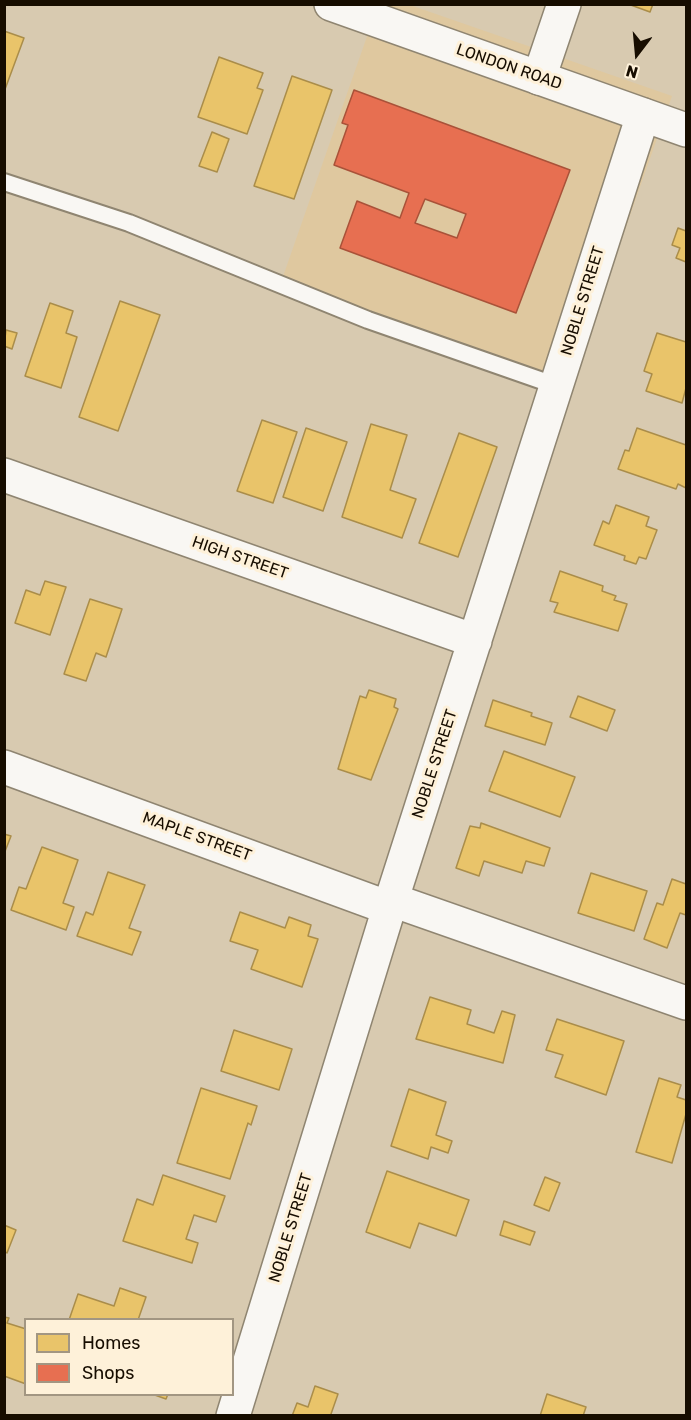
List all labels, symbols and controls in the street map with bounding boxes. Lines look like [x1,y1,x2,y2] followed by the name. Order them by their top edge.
[607,24,667,84] north arrow
[454,40,564,94] street label: LONDON ROAD
[624,61,640,83] text: N
[557,244,609,358] street label: NOBLE STREET
[189,533,291,583] street label: HIGH STREET
[408,707,462,821] street label: NOBLE STREET
[140,808,254,866] street label: MAPLE STREET
[265,1171,317,1285] street label: NOBLE STREET
[24,1318,234,1396] legend
[82,1332,140,1354] text: Homes
[82,1362,134,1384] text: Shops

